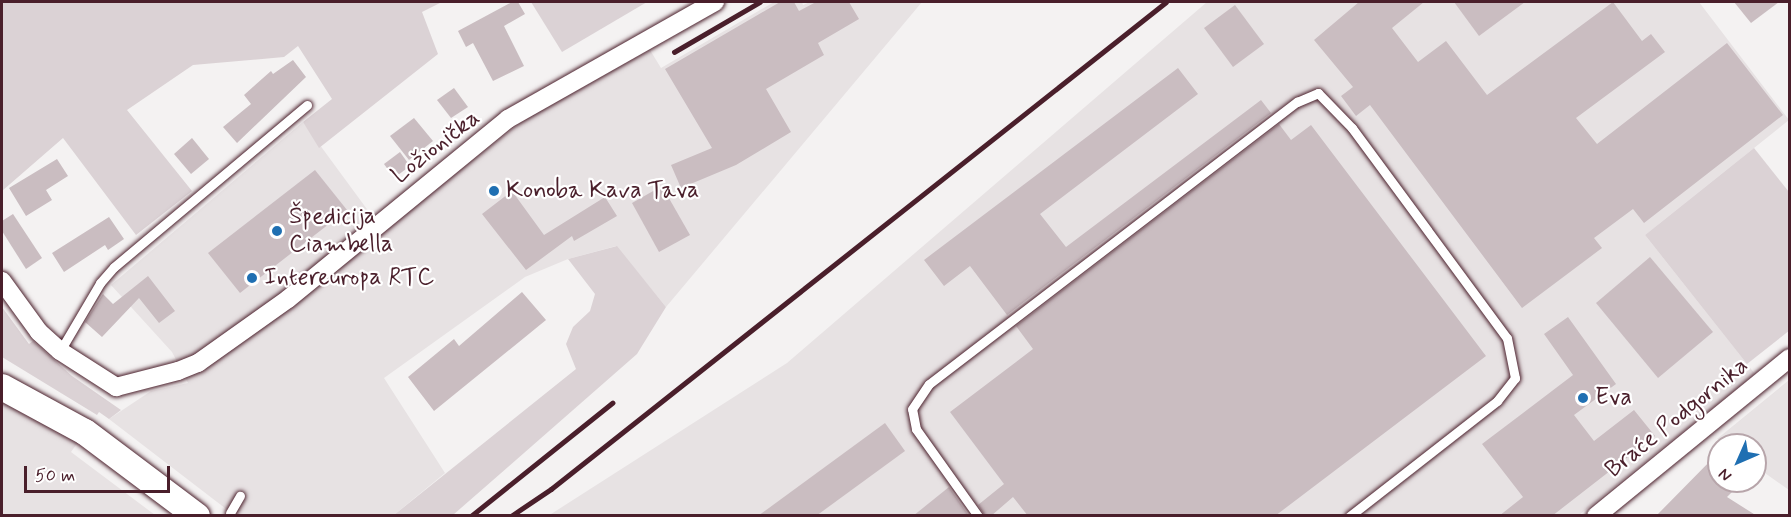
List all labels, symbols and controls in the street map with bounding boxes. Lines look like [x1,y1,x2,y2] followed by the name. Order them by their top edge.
[386,104,486,190] street label: Ložionička
[506,177,694,205] place label: Konoba Kava Tava
[487,184,501,198] marker: Konoba Kava Tava
[289,203,393,259] place label: Špedicija Ciambella
[270,224,284,238] marker: Špedicija Ciambella
[264,264,434,292] place label: Intereuropa RTC
[245,271,259,285] marker: Intereuropa RTC
[1600,352,1754,484] street label: Braće Podgornika
[1595,384,1632,412] place label: Eva
[1576,391,1590,405] marker: Eva
[1707,433,1767,493] north arrow
[27,454,172,492] scale bar
[1714,463,1737,486] text: N
[35,464,75,488] text: 50 m

